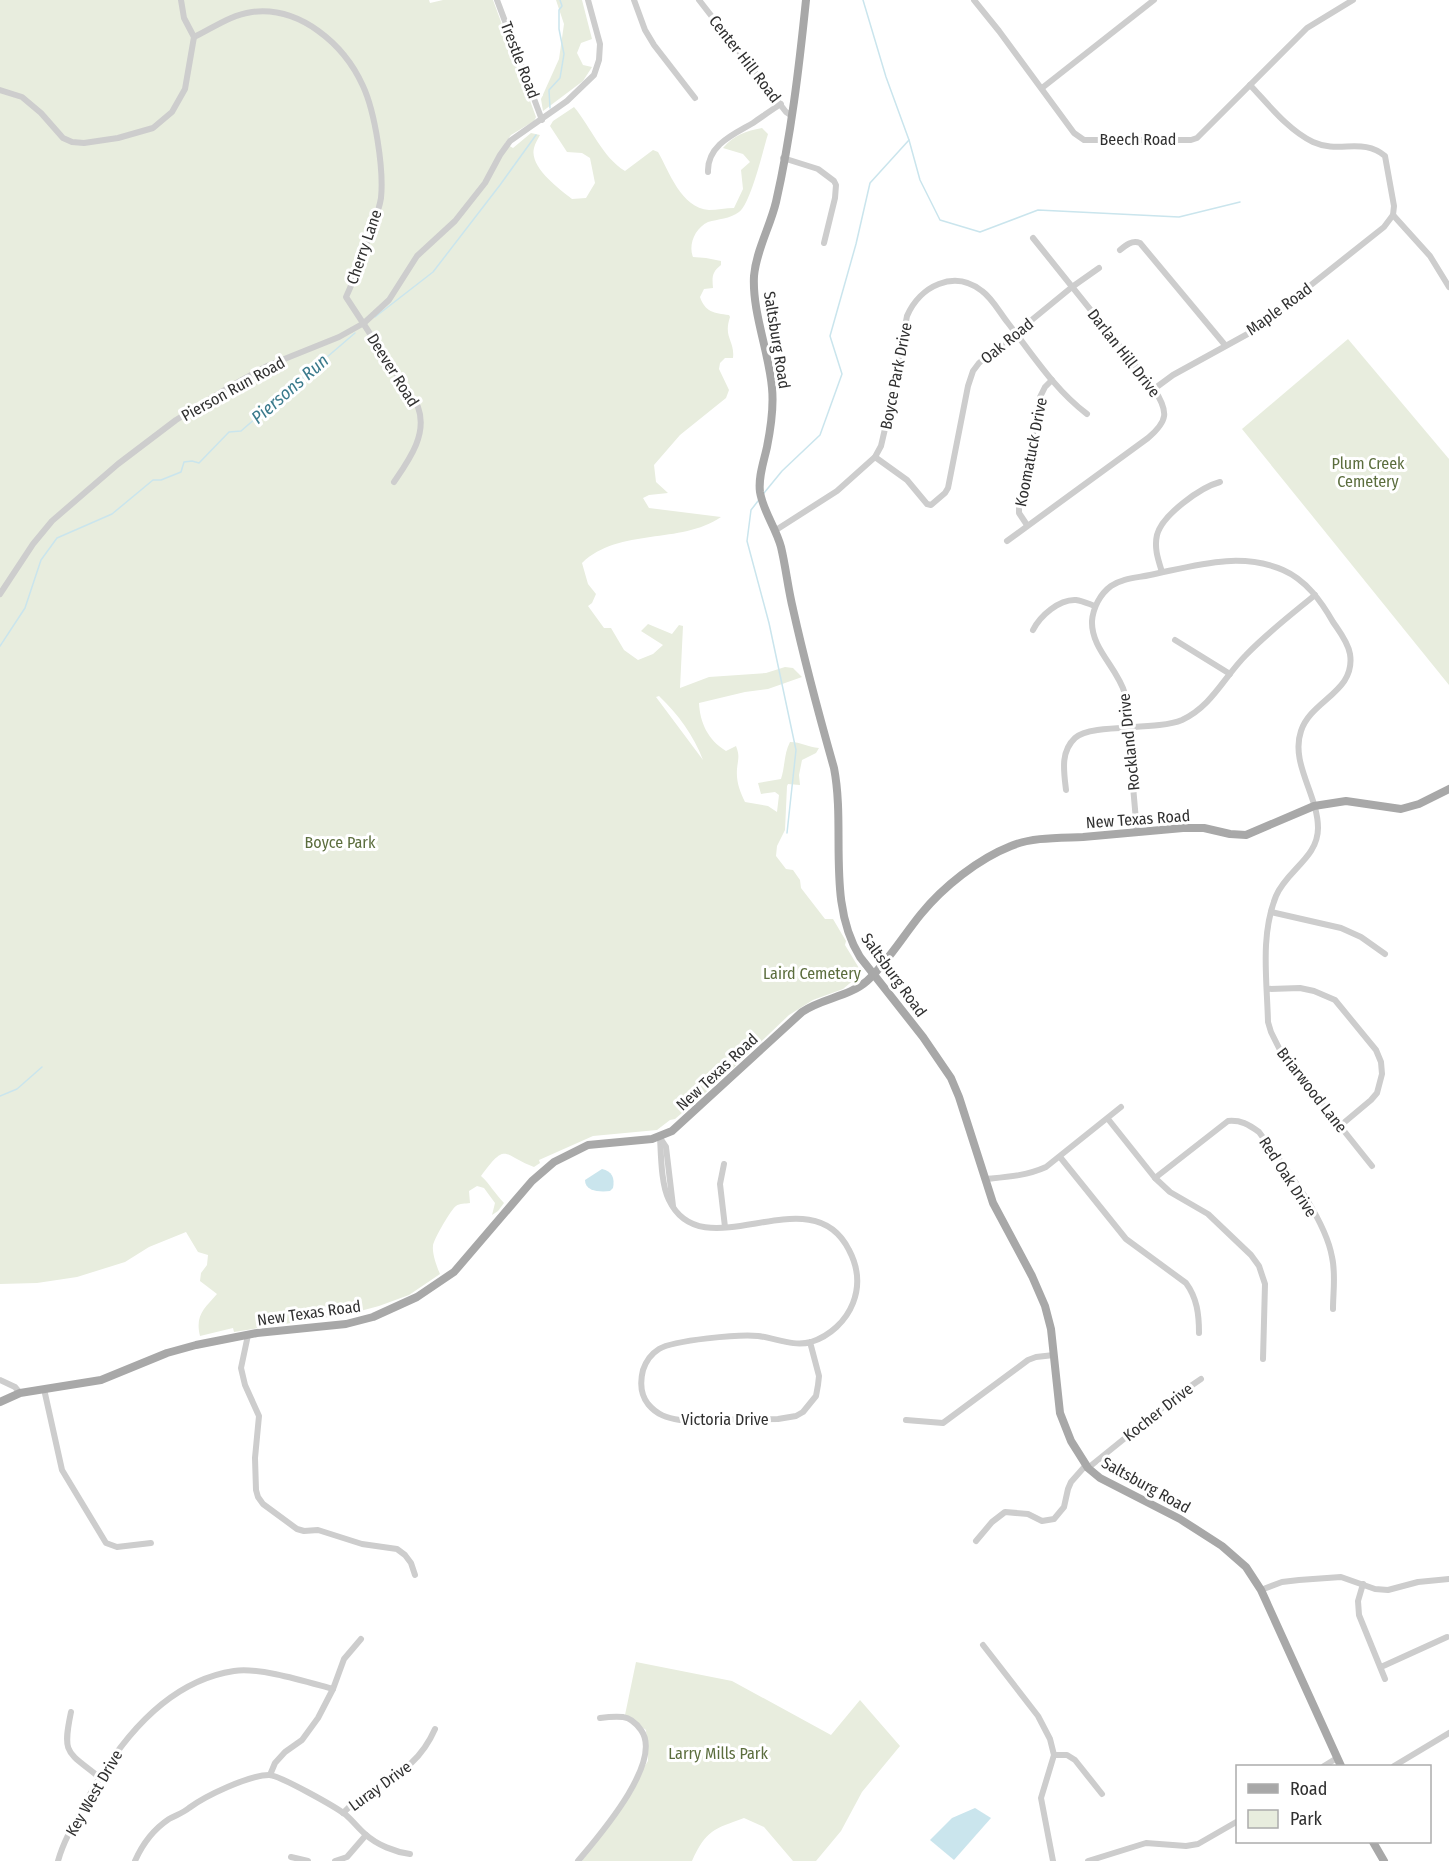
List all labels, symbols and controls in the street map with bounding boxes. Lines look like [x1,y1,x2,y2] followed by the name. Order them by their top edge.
[705,12,785,106] street label: Center Hill Road
[497,19,543,101] street label: Trestle Road
[1100,130,1176,149] street label: Beech Road
[342,207,386,287] street label: Cherry Lane
[1242,279,1316,339] street label: Maple Road
[760,290,794,390] street label: Saltsburg Road
[1084,305,1164,401] street label: Darlan Hill Drive
[977,314,1037,368] street label: Oak Road
[876,321,916,431] street label: Boyce Park Drive
[363,330,423,410] street label: Deever Road
[247,350,333,428] water label: Piersons Run
[178,353,288,425] street label: Pierson Run Road
[1011,396,1051,508] street label: Koomatuck Drive
[1331,454,1405,491] park label: Plum Creek Cemetery
[1114,692,1144,792] street label: Rockland Drive
[1085,806,1191,832] street label: New Texas Road
[305,833,376,852] park label: Boyce Park
[857,930,931,1020] street label: Saltsburg Road
[763,964,862,983] park label: Laird Cemetery
[672,1029,762,1115] street label: New Texas Road
[1273,1044,1351,1136] street label: Briarwood Lane
[1255,1133,1321,1221] street label: Red Oak Drive
[256,1296,362,1330] street label: New Texas Road
[1119,1379,1197,1445] street label: Kocher Drive
[681,1410,769,1429] street label: Victoria Drive
[1098,1453,1194,1517] street label: Saltsburg Road
[668,1744,768,1763] park label: Larry Mills Park
[62,1746,126,1839] street label: Key West Drive
[345,1757,415,1815] street label: Luray Drive
[1236,1765,1431,1843] legend
[1290,1778,1327,1800] text: Road
[1290,1808,1323,1830] text: Park

